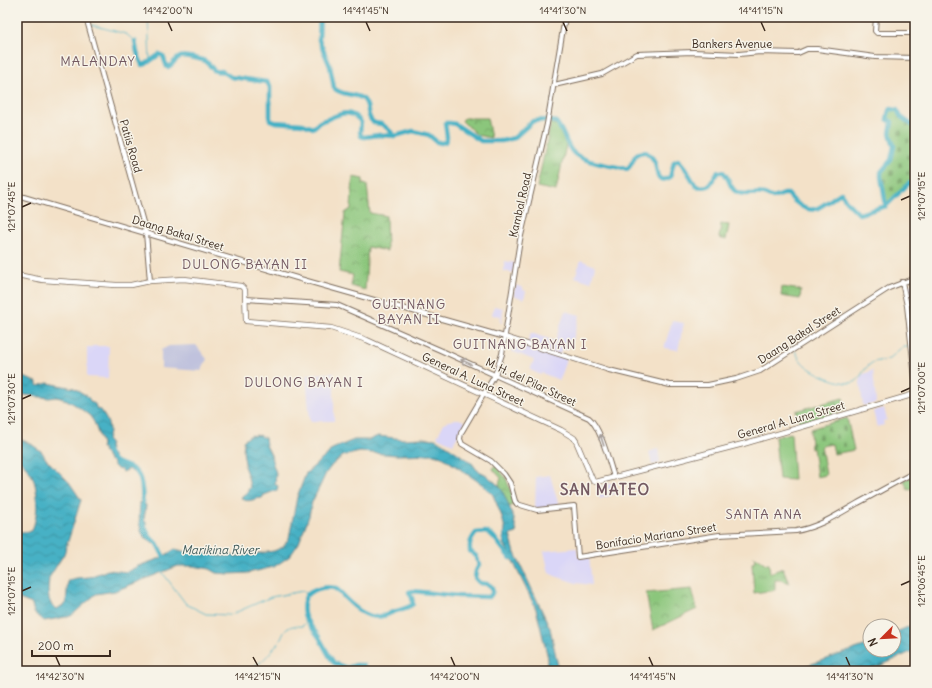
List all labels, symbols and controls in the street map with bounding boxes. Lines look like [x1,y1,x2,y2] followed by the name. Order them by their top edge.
[143,4,193,17] text: 14°42'00"N
[343,4,389,17] text: 14°41'45"N
[539,4,587,17] text: 14°41'30"N
[739,4,783,17] text: 14°41'15"N
[692,37,772,51] street label: Bankers Avenue
[60,53,136,70] district label: MALANDAY
[117,118,145,175] street label: Patiis Road
[506,171,534,239] street label: Kambal Road
[915,171,928,221] text: 121°07'15"E
[5,182,18,232] text: 121°07'45"E
[130,212,226,254] street label: Daang Bakal Street
[182,256,308,273] district label: DULONG BAYAN II
[372,296,446,328] district label: GUITNANG BAYAN II
[755,303,843,367] street label: Daang Bakal Street
[453,336,587,353] district label: GUITNANG BAYAN I
[420,349,526,409] street label: General A. Luna Street
[483,355,579,409] street label: M. H. del Pilar Street
[461,358,473,365] one-way arrow
[915,362,928,414] text: 121°07'00"E
[5,373,18,425] text: 121°07'30"E
[244,374,364,391] district label: DULONG BAYAN I
[736,398,846,442] street label: General A. Luna Street
[598,434,605,447] one-way arrow
[560,480,650,499] district label: SAN MATEO
[726,506,802,523] district label: SANTA ANA
[595,520,717,552] street label: Bonifacio Mariano Street
[181,542,261,557] water label: Marikina River
[915,555,928,607] text: 121°06'45"E
[5,566,18,616] text: 121°07'15"E
[862,618,902,658] north arrow
[32,632,110,658] scale bar
[865,636,881,648] text: N
[38,638,74,653] text: 200 m
[36,670,84,683] text: 14°42'30"N
[235,670,281,683] text: 14°42'15"N
[430,670,480,683] text: 14°42'00"N
[630,670,676,683] text: 14°41'45"N
[826,670,874,683] text: 14°41'30"N

